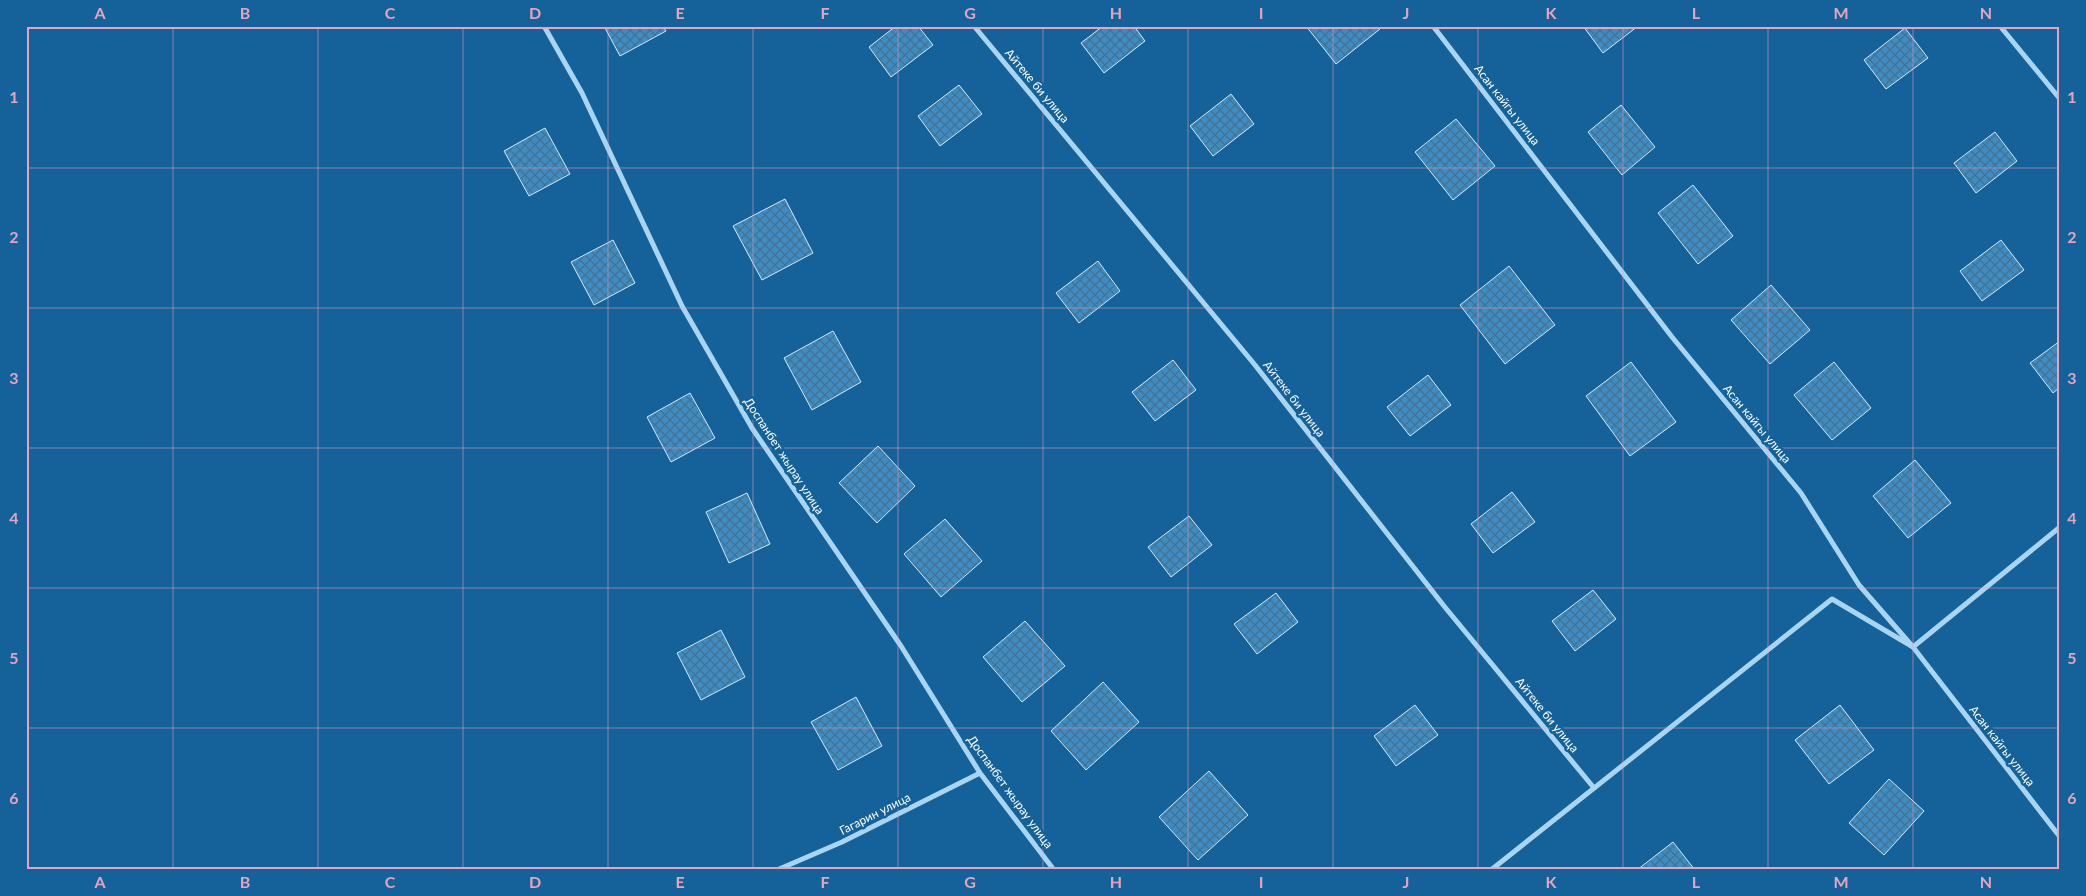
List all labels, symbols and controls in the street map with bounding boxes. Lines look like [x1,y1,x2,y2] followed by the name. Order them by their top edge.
[93,3,106,22] text: A
[240,3,250,22] text: B
[385,3,396,22] text: C
[529,3,541,22] text: D
[675,3,685,22] text: E
[820,3,830,22] text: F
[964,3,976,22] text: G
[1110,3,1122,22] text: H
[1259,3,1263,22] text: I
[1403,3,1409,22] text: J
[1546,3,1558,22] text: K
[1692,3,1701,22] text: L
[1833,3,1849,22] text: M
[1980,3,1992,22] text: N
[1002,46,1073,126] street label: Айтеке би улица
[1471,61,1543,148] street label: Асан кайгы улица
[9,87,19,106] text: 1
[2067,87,2077,106] text: 1
[9,227,19,246] text: 2
[2067,227,2077,246] text: 2
[1260,358,1329,440] street label: Айтеке би улица
[9,368,19,387] text: 3
[2067,368,2077,387] text: 3
[1720,381,1795,466] street label: Асан кайгы улица
[741,395,828,517] street label: Доспанбет жырау улица
[9,508,19,527] text: 4
[2067,508,2077,527] text: 4
[9,648,19,667] text: 5
[2067,648,2077,667] text: 5
[1513,674,1582,755] street label: Айтеке би улица
[1966,702,2038,789] street label: Асан кайгы улица
[964,732,1057,851] street label: Доспанбет жырау улица
[9,788,19,807] text: 6
[2067,788,2077,807] text: 6
[837,789,913,838] street label: Гагарин улица
[93,872,106,891] text: A
[240,872,250,891] text: B
[385,872,396,891] text: C
[529,872,541,891] text: D
[675,872,685,891] text: E
[820,872,830,891] text: F
[964,872,976,891] text: G
[1110,872,1122,891] text: H
[1259,872,1263,891] text: I
[1403,872,1409,891] text: J
[1546,872,1558,891] text: K
[1692,872,1701,891] text: L
[1833,872,1849,891] text: M
[1980,872,1992,891] text: N

